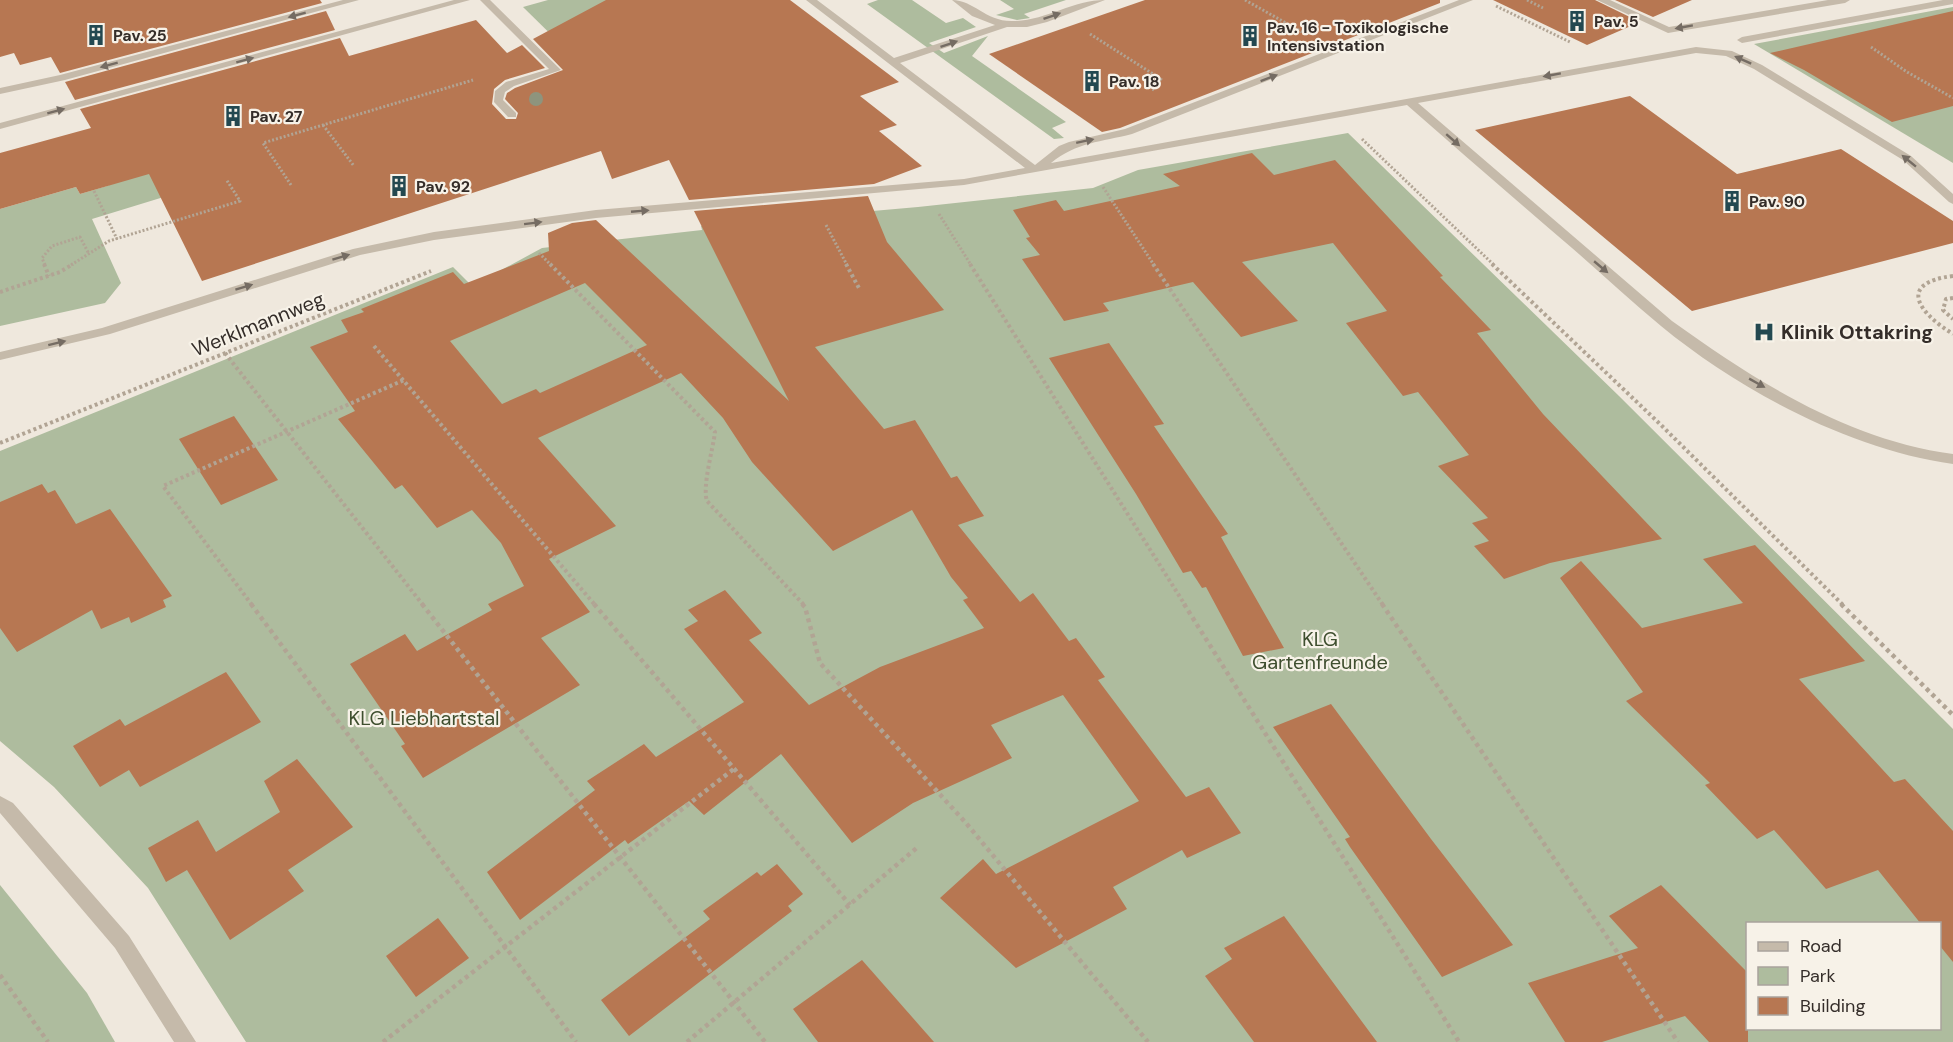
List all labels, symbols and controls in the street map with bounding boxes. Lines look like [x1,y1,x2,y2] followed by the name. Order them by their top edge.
[1565,9,1589,33] building icon: Pav. 5
[1043,10,1061,20] one-way arrow
[288,11,306,20] one-way arrow
[1594,11,1639,32] place label: Pav. 5
[1267,17,1449,56] place label: Pav. 16 - Toxikologische Intensivstation
[84,23,108,47] building icon: Pav. 25
[1674,23,1693,32] one-way arrow
[1238,24,1262,48] building icon: Pav. 16 - Toxikologische Intensivstation
[113,25,167,46] place label: Pav. 25
[940,39,958,49] one-way arrow
[236,55,254,64] one-way arrow
[1735,55,1752,64] one-way arrow
[100,61,118,70] one-way arrow
[1080,69,1104,93] building icon: Pav. 18
[1109,71,1160,92] place label: Pav. 18
[1542,71,1561,80] one-way arrow
[1260,72,1278,82] one-way arrow
[221,104,245,128] building icon: Pav. 27
[48,106,66,115] one-way arrow
[250,106,303,127] place label: Pav. 27
[1445,133,1461,146] one-way arrow
[1076,136,1094,146] one-way arrow
[1902,156,1917,168] one-way arrow
[387,174,411,198] building icon: Pav. 92
[416,176,470,197] place label: Pav. 92
[1720,189,1744,213] building icon: Pav. 90
[1749,191,1805,212] place label: Pav. 90
[631,206,650,216] one-way arrow
[523,218,542,227] one-way arrow
[332,252,350,261] one-way arrow
[1593,260,1609,273] one-way arrow
[235,282,253,291] one-way arrow
[188,286,328,362] street label: Werklmannweg
[1781,319,1933,345] place label: Klinik Ottakring
[1752,320,1776,344] hospital icon: Klinik Ottakring
[48,337,66,347] one-way arrow
[1749,378,1766,388] one-way arrow
[1252,626,1388,675] park label: KLG Gartenfreunde
[348,705,500,731] park label: KLG Liebhartstal
[1746,922,1941,1030] legend
[1800,934,1842,958] text: Road
[1800,964,1836,988] text: Park
[1800,994,1865,1018] text: Building

